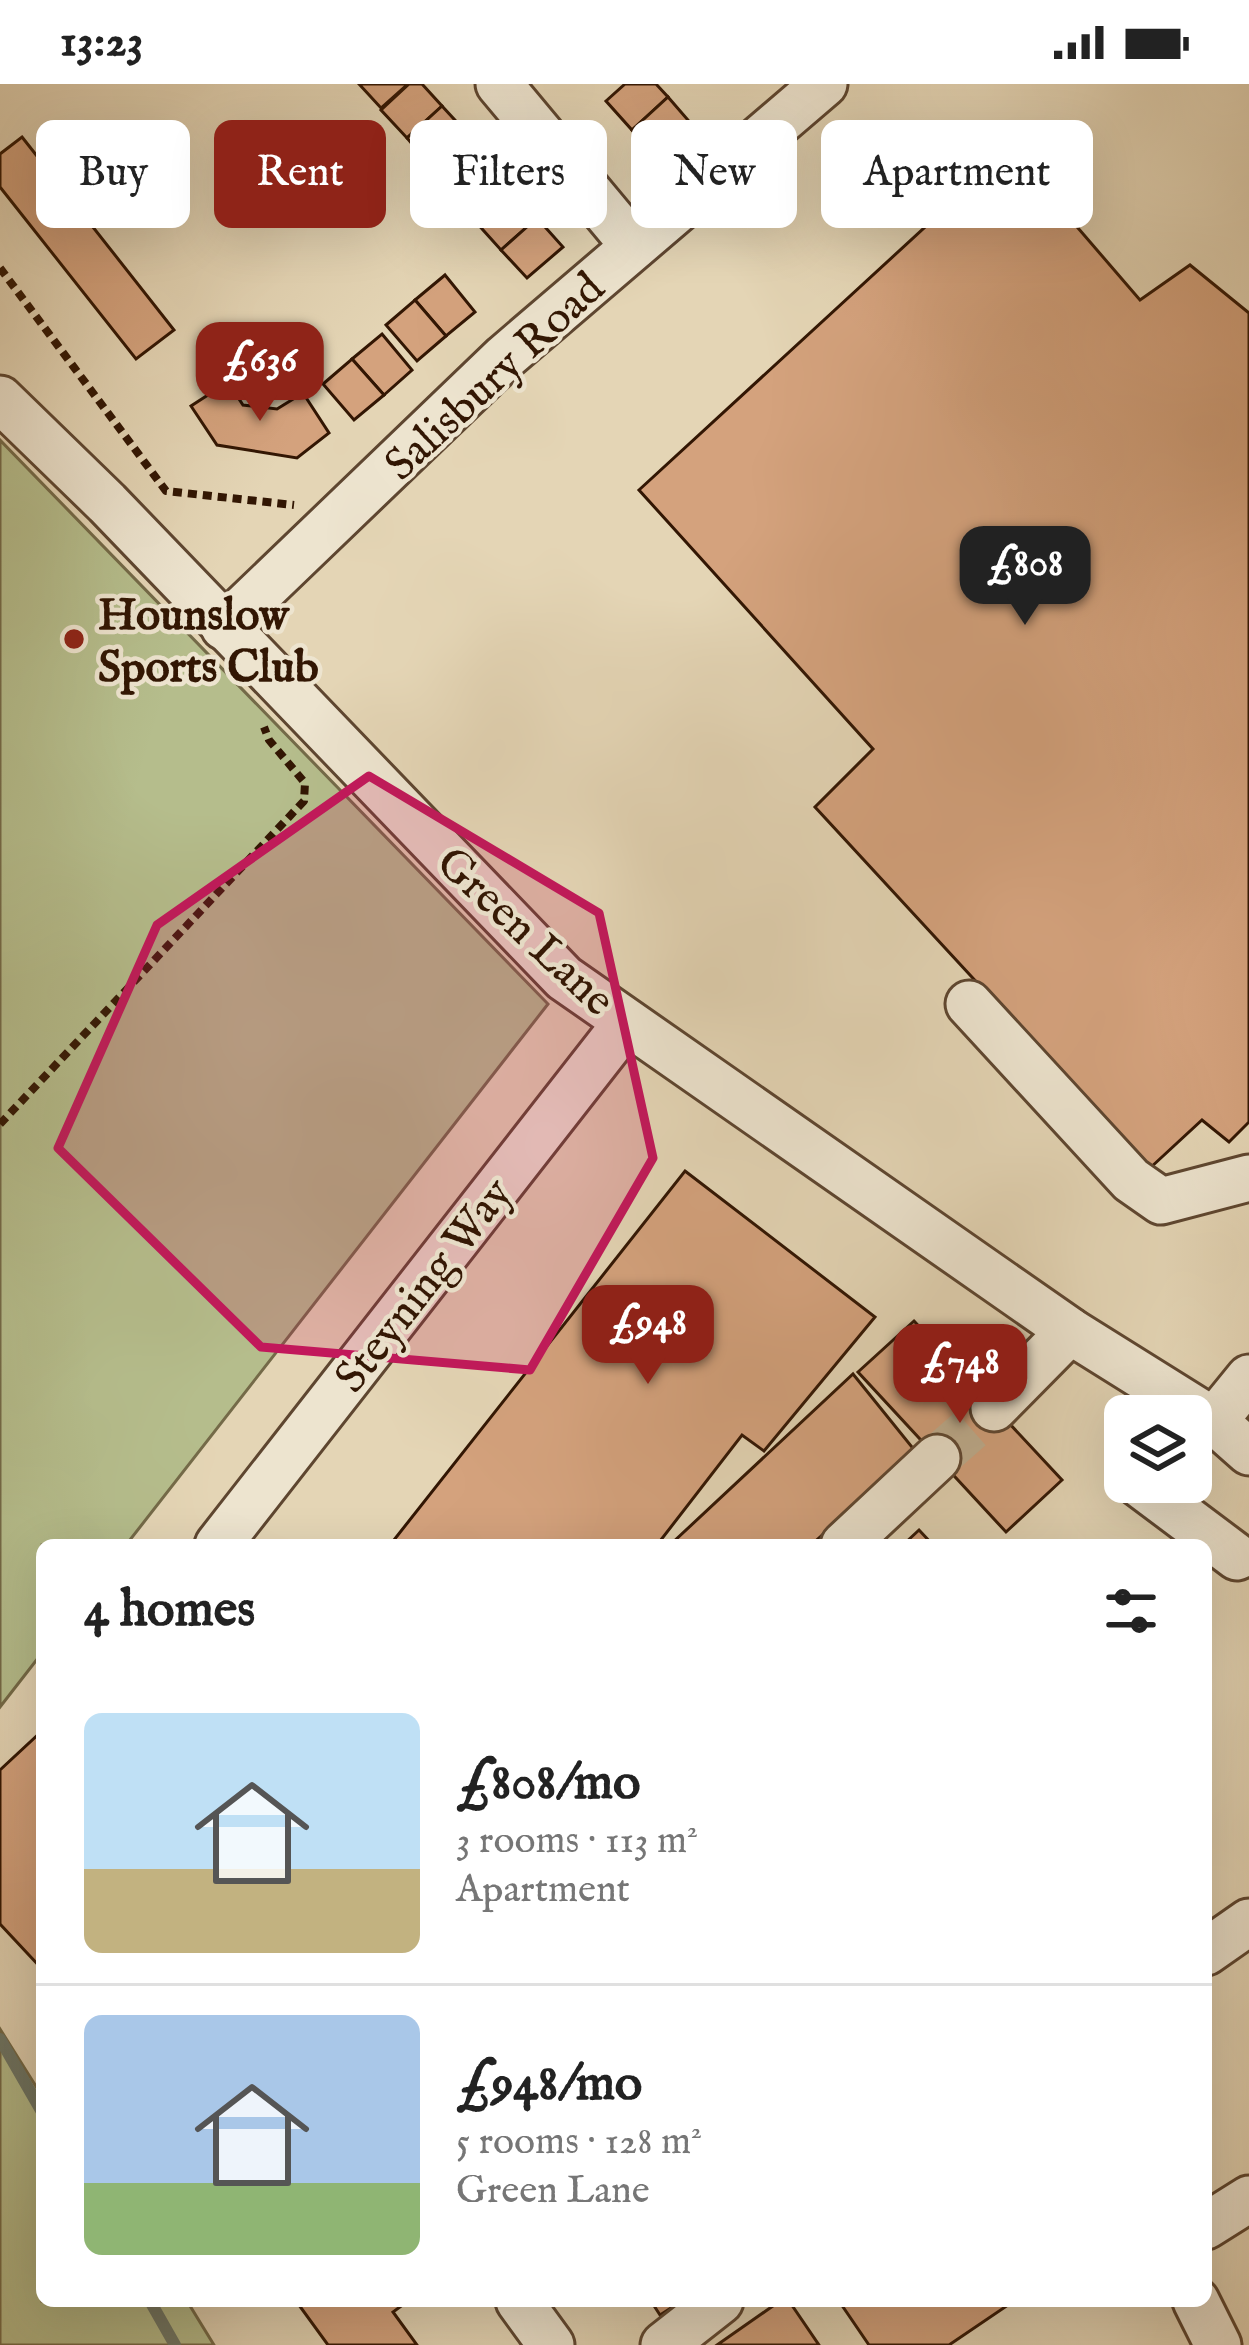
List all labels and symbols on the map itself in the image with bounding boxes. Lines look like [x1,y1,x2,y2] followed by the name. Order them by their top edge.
[374,261,618,494] street label: Salisbury Road
[189,322,331,424] pin: £636
[954,526,1096,628] pin: £808
[98,588,319,697] place label: Hounslow Sports Club
[61,626,87,652] marker: Hounslow Sports Club
[423,836,626,1030] street label: Green Lane
[323,1167,527,1405] street label: Steyning Way
[577,1285,719,1387] pin: £948
[889,1324,1031,1426] pin: £748

